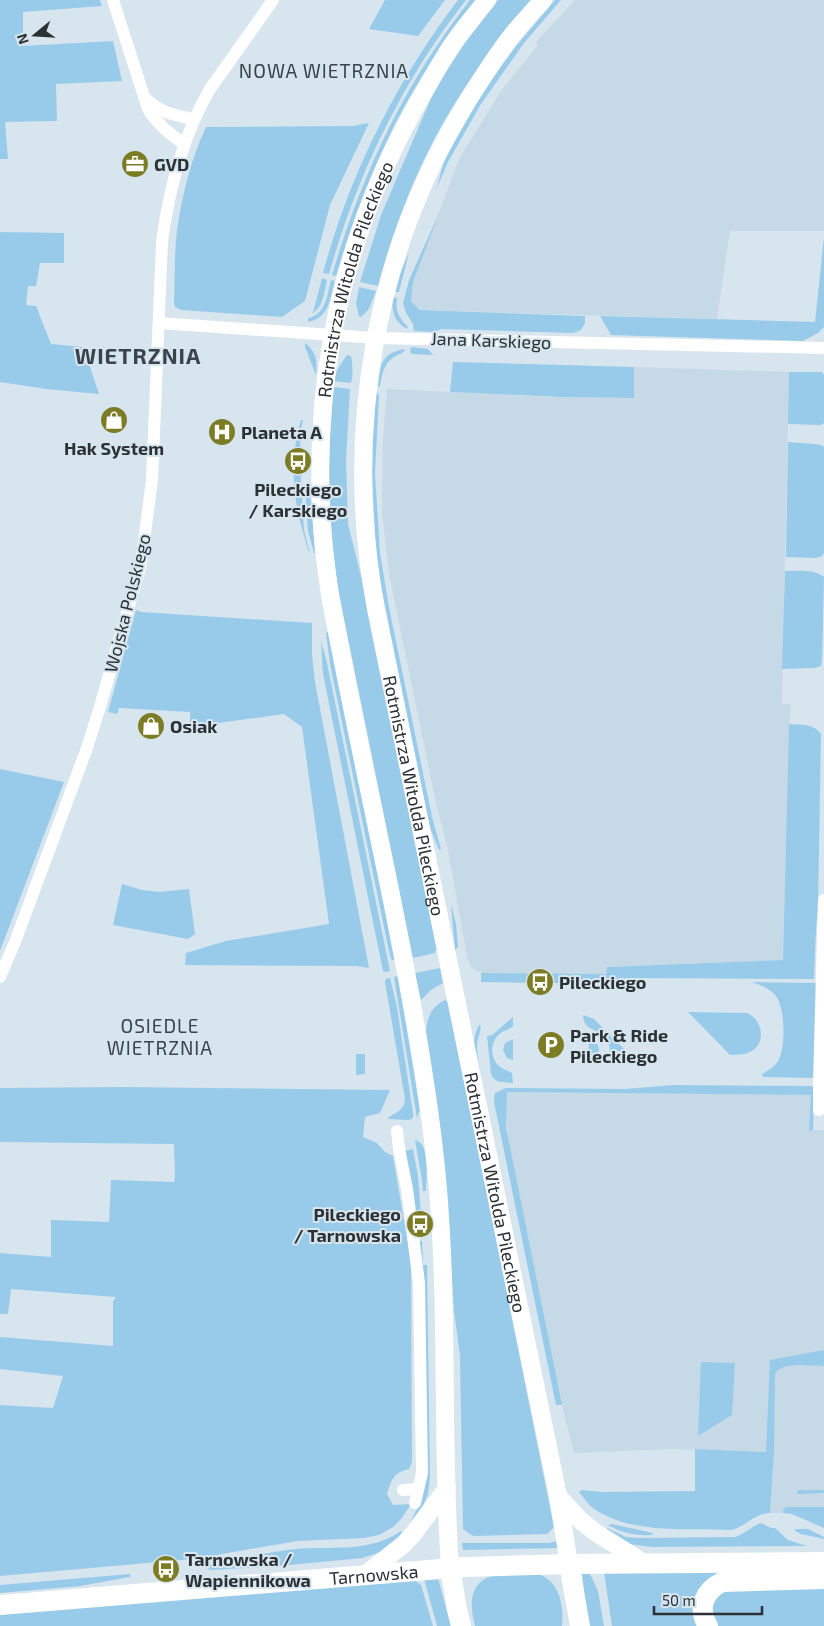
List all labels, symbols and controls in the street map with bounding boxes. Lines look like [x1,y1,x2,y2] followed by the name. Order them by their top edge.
[10,10,60,60] north arrow
[13,32,32,47] text: N
[239,59,409,82] district label: NOWA WIETRZNIA
[120,149,150,179] office icon: GVD
[154,153,189,175] place label: GVD
[313,157,398,399] street label: Rotmistrza Witolda Pileckiego
[430,327,552,353] street label: Jana Karskiego
[75,342,201,368] district label: WIETRZNIA
[99,405,129,435] shop icon: Hak System
[207,417,237,447] hospital icon: Planeta A
[241,421,322,443] place label: Planeta A
[64,437,164,459] place label: Hak System
[283,446,313,476] bus stop icon: Pileckiego / Karskiego
[249,478,347,521] place label: Pileckiego / Karskiego
[99,531,155,675] street label: Wojska Polskiego
[379,673,450,918] street label: Rotmistrza Witolda Pileckiego
[136,711,166,741] shop icon: Osiak
[170,715,217,737] place label: Osiak
[525,967,555,997] bus stop icon: Pileckiego
[559,971,646,993] place label: Pileckiego
[107,1014,213,1059] district label: OSIEDLE WIETRZNIA
[570,1024,668,1067] place label: Park & Ride Pileckiego
[536,1030,566,1060] parking icon: Park & Ride Pileckiego
[460,1070,531,1315] street label: Rotmistrza Witolda Pileckiego
[294,1203,401,1246] place label: Pileckiego / Tarnowska
[405,1209,435,1239] bus stop icon: Pileckiego / Tarnowska
[185,1548,311,1591] place label: Tarnowska / Wapiennikowa
[151,1554,181,1584] bus stop icon: Tarnowska / Wapiennikowa
[328,1560,419,1589] street label: Tarnowska
[654,1584,762,1616] scale bar
[662,1591,696,1609] text: 50 m

